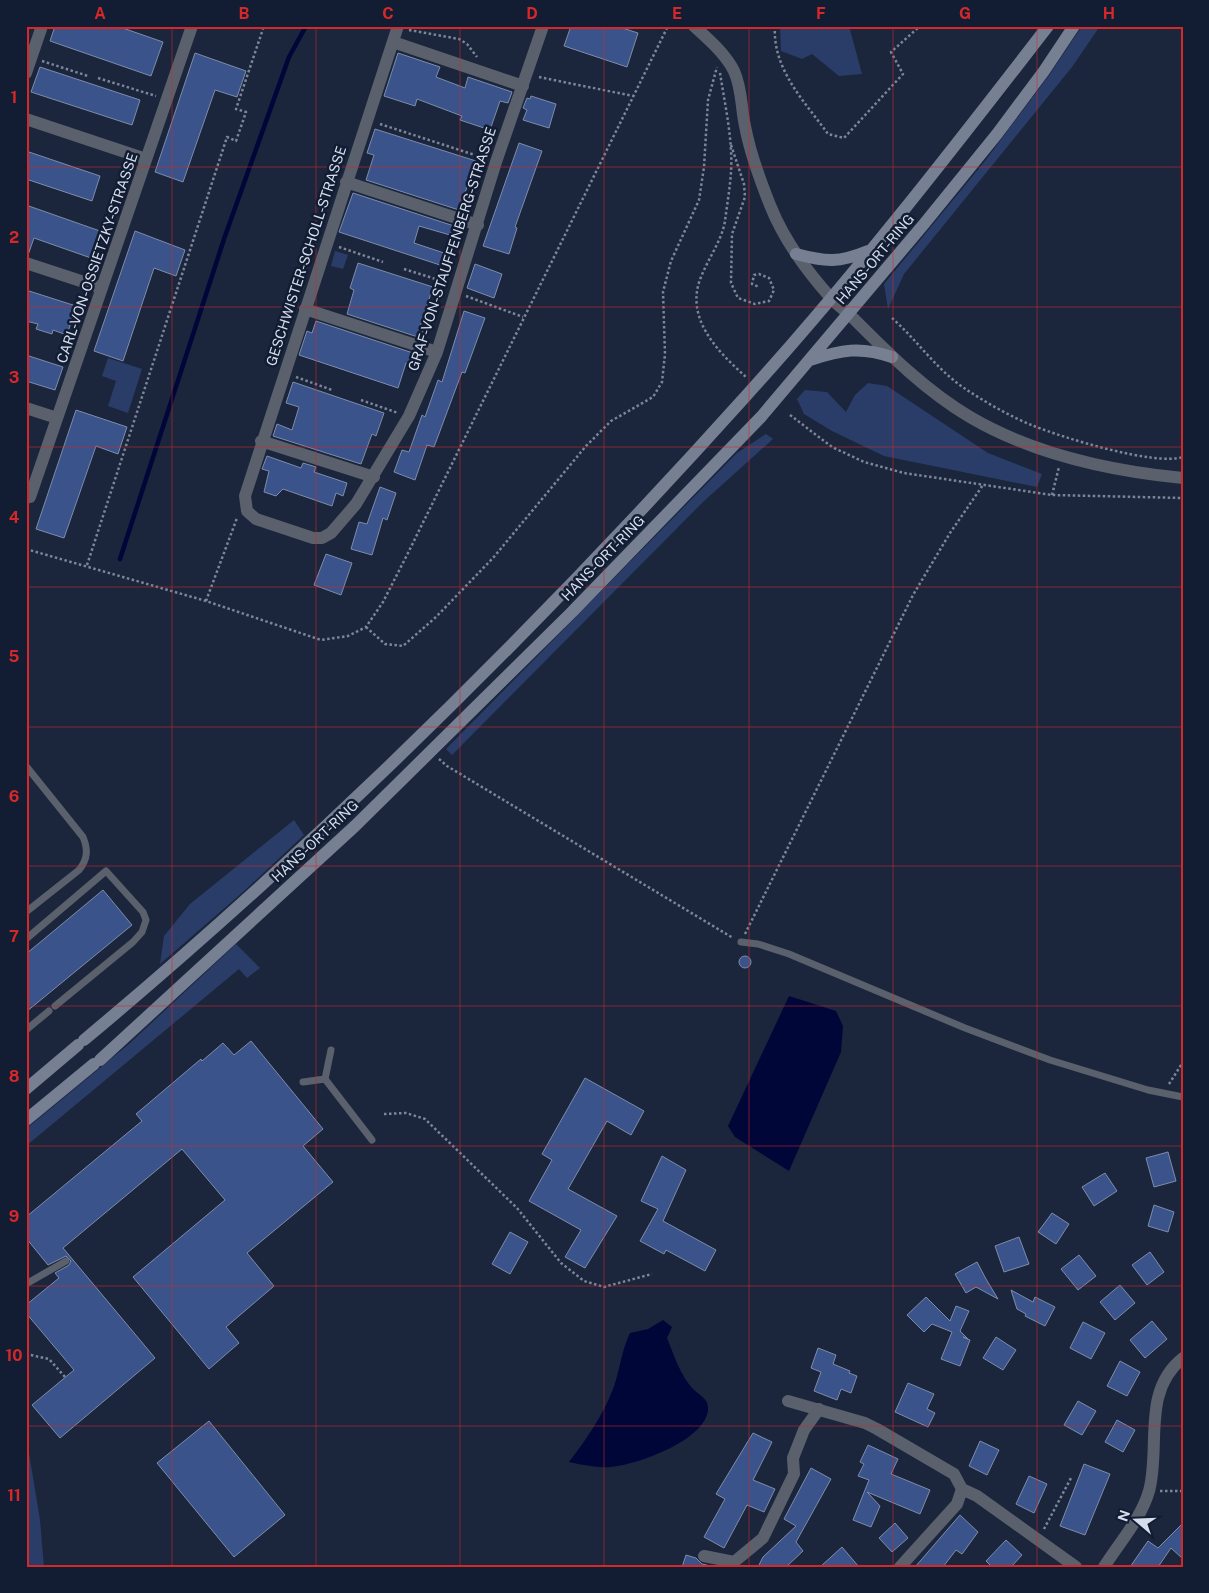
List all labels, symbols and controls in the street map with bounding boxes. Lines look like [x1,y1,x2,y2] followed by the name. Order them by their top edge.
[94,4,106,23] text: A
[239,4,250,23] text: B
[382,4,394,23] text: C
[526,4,538,23] text: D
[672,4,682,23] text: E
[816,4,826,23] text: F
[959,4,971,23] text: G
[1103,4,1115,23] text: H
[11,88,17,107] text: 1
[405,125,499,373] street label: GRAF-VON-STAUFFENBERG-STRASSE
[263,144,349,368] street label: GESCHWISTER-SCHOLL-STRASSE
[53,151,141,365] street label: CARL-VON-OSSIETZKY-STRASSE
[833,211,917,307] street label: HANS-ORT-RING
[9,228,19,247] text: 2
[9,368,19,387] text: 3
[9,508,20,527] text: 4
[558,512,648,604] street label: HANS-ORT-RING
[9,647,20,666] text: 5
[9,787,19,806] text: 6
[268,797,362,885] street label: HANS-ORT-RING
[9,927,19,946] text: 7
[9,1067,20,1086] text: 8
[9,1207,19,1226] text: 9
[5,1346,23,1365] text: 10
[7,1486,21,1505] text: 11
[1112,1496,1162,1546] north arrow
[1114,1508,1133,1524] text: N

